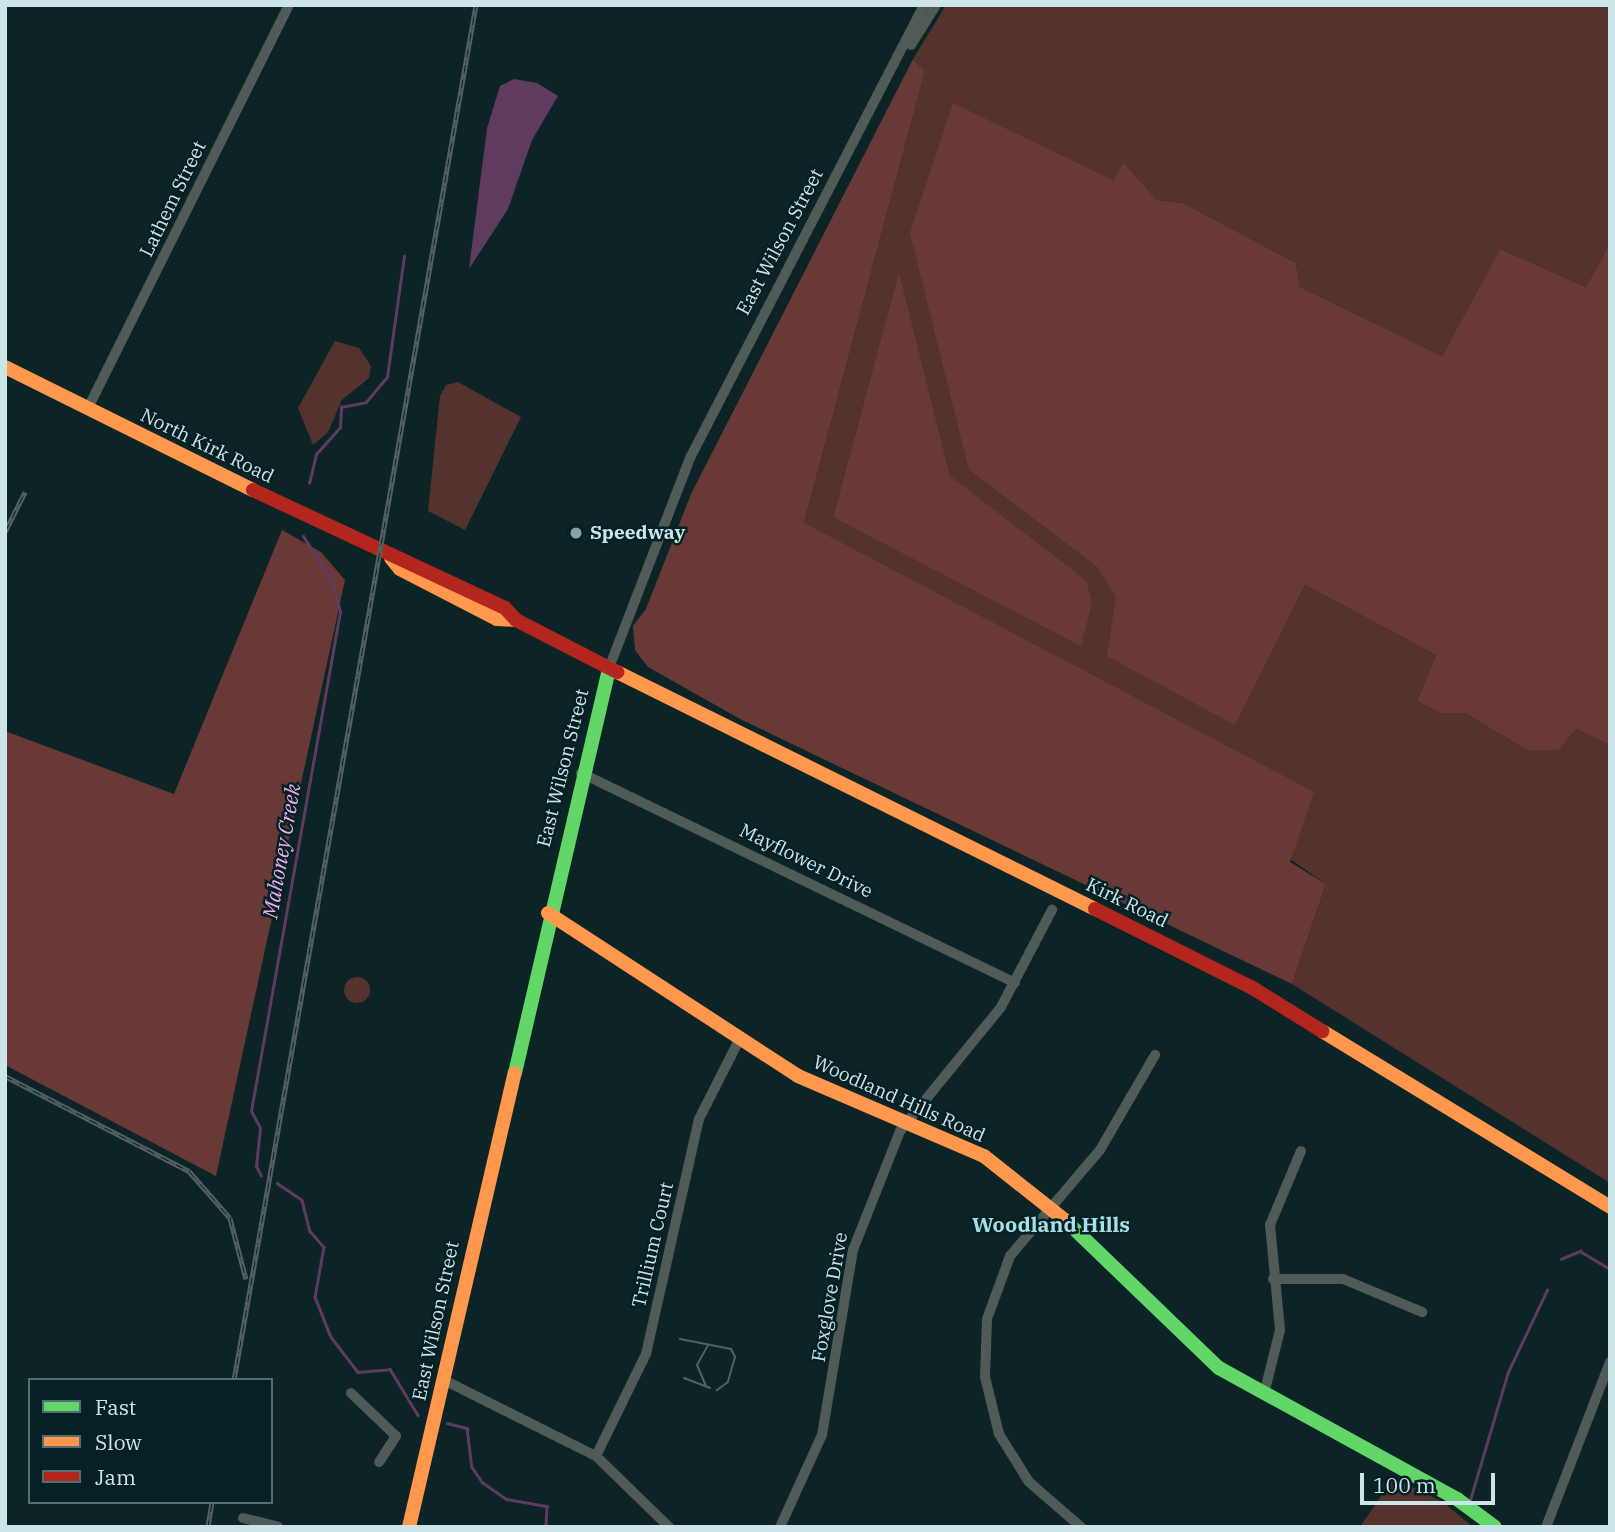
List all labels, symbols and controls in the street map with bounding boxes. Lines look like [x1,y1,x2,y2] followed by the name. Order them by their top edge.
[135,137,211,261] street label: Lathem Street
[732,165,828,319] street label: East Wilson Street
[137,404,277,488] street label: North Kirk Road
[590,522,685,544] place label: Speedway
[568,525,584,541] marker: Speedway
[532,686,594,850] street label: East Wilson Street
[257,782,305,920] water label: Mahoney Creek
[736,819,876,903] street label: Mayflower Drive
[1082,873,1172,933] street label: Kirk Road
[809,1051,989,1147] street label: Woodland Hills Road
[627,1180,679,1310] street label: Trillium Court
[972,1211,1130,1237] district label: Woodland Hills
[807,1230,853,1364] street label: Foxglove Drive
[408,1239,464,1403] street label: East Wilson Street
[28,1378,273,1504] legend
[95,1393,136,1421] text: Fast
[95,1428,142,1456] text: Slow
[1363,1458,1498,1502] scale bar
[95,1463,136,1491] text: Jam
[1373,1471,1436,1499] text: 100 m

